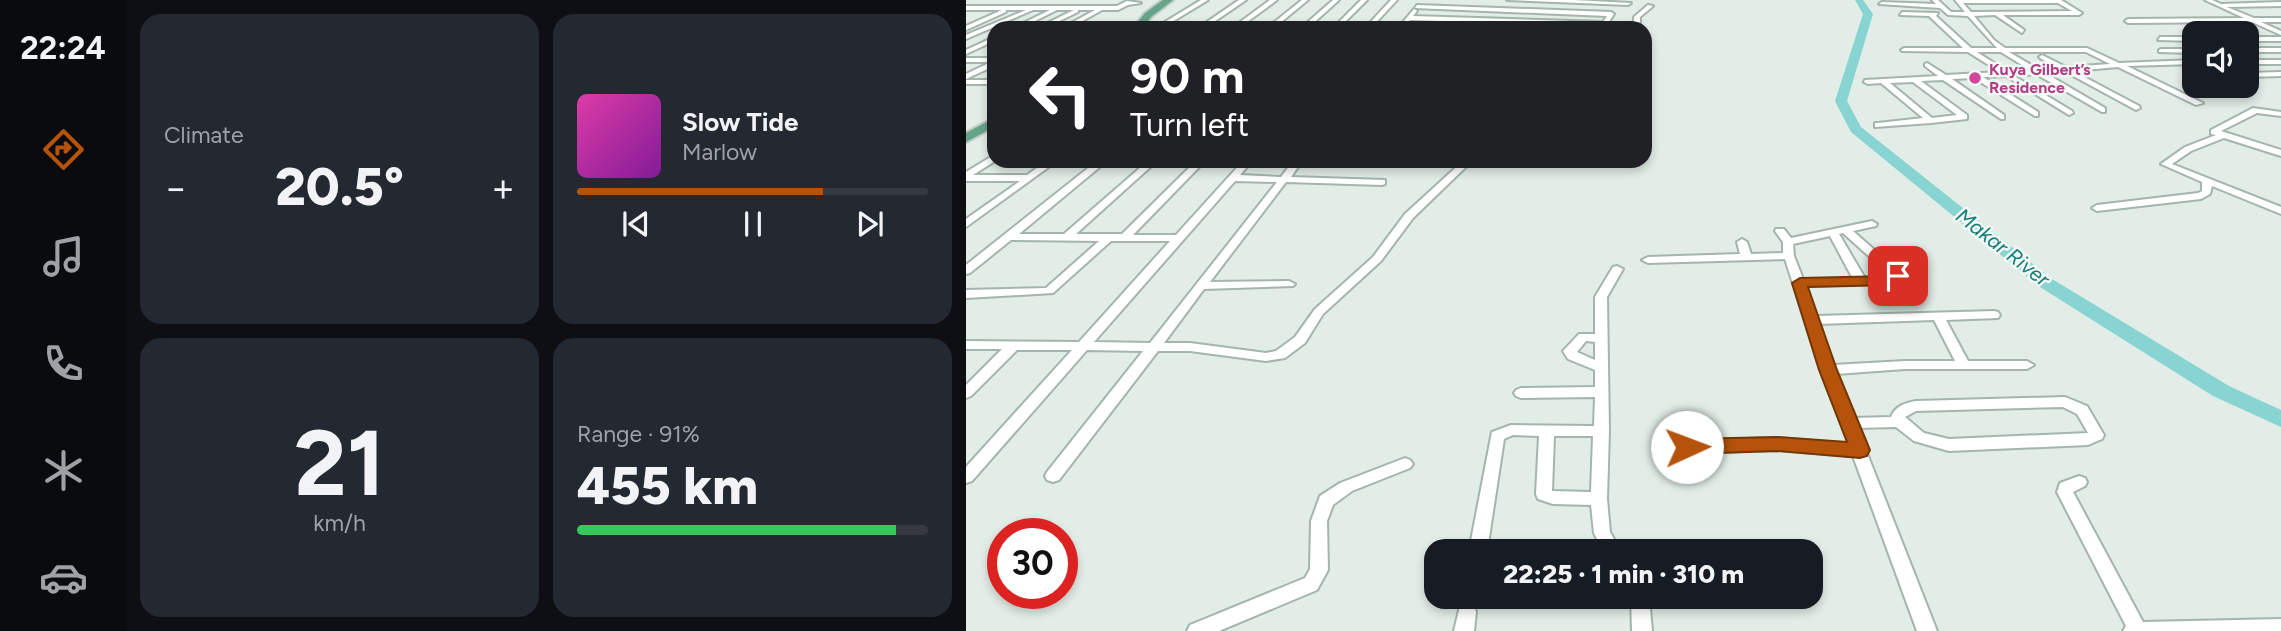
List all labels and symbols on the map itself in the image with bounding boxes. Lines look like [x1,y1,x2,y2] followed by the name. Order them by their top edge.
[1989,60,2091,97] place label: Kuya Gilbert’s Residence
[1967,70,1983,86] marker: Kuya Gilbert’s Residence
[1951,203,2056,292] water label: Makar River
[1868,246,1928,306] pin
[1650,410,1724,484] position arrow
[987,518,1078,609] speed limit sign: 30

